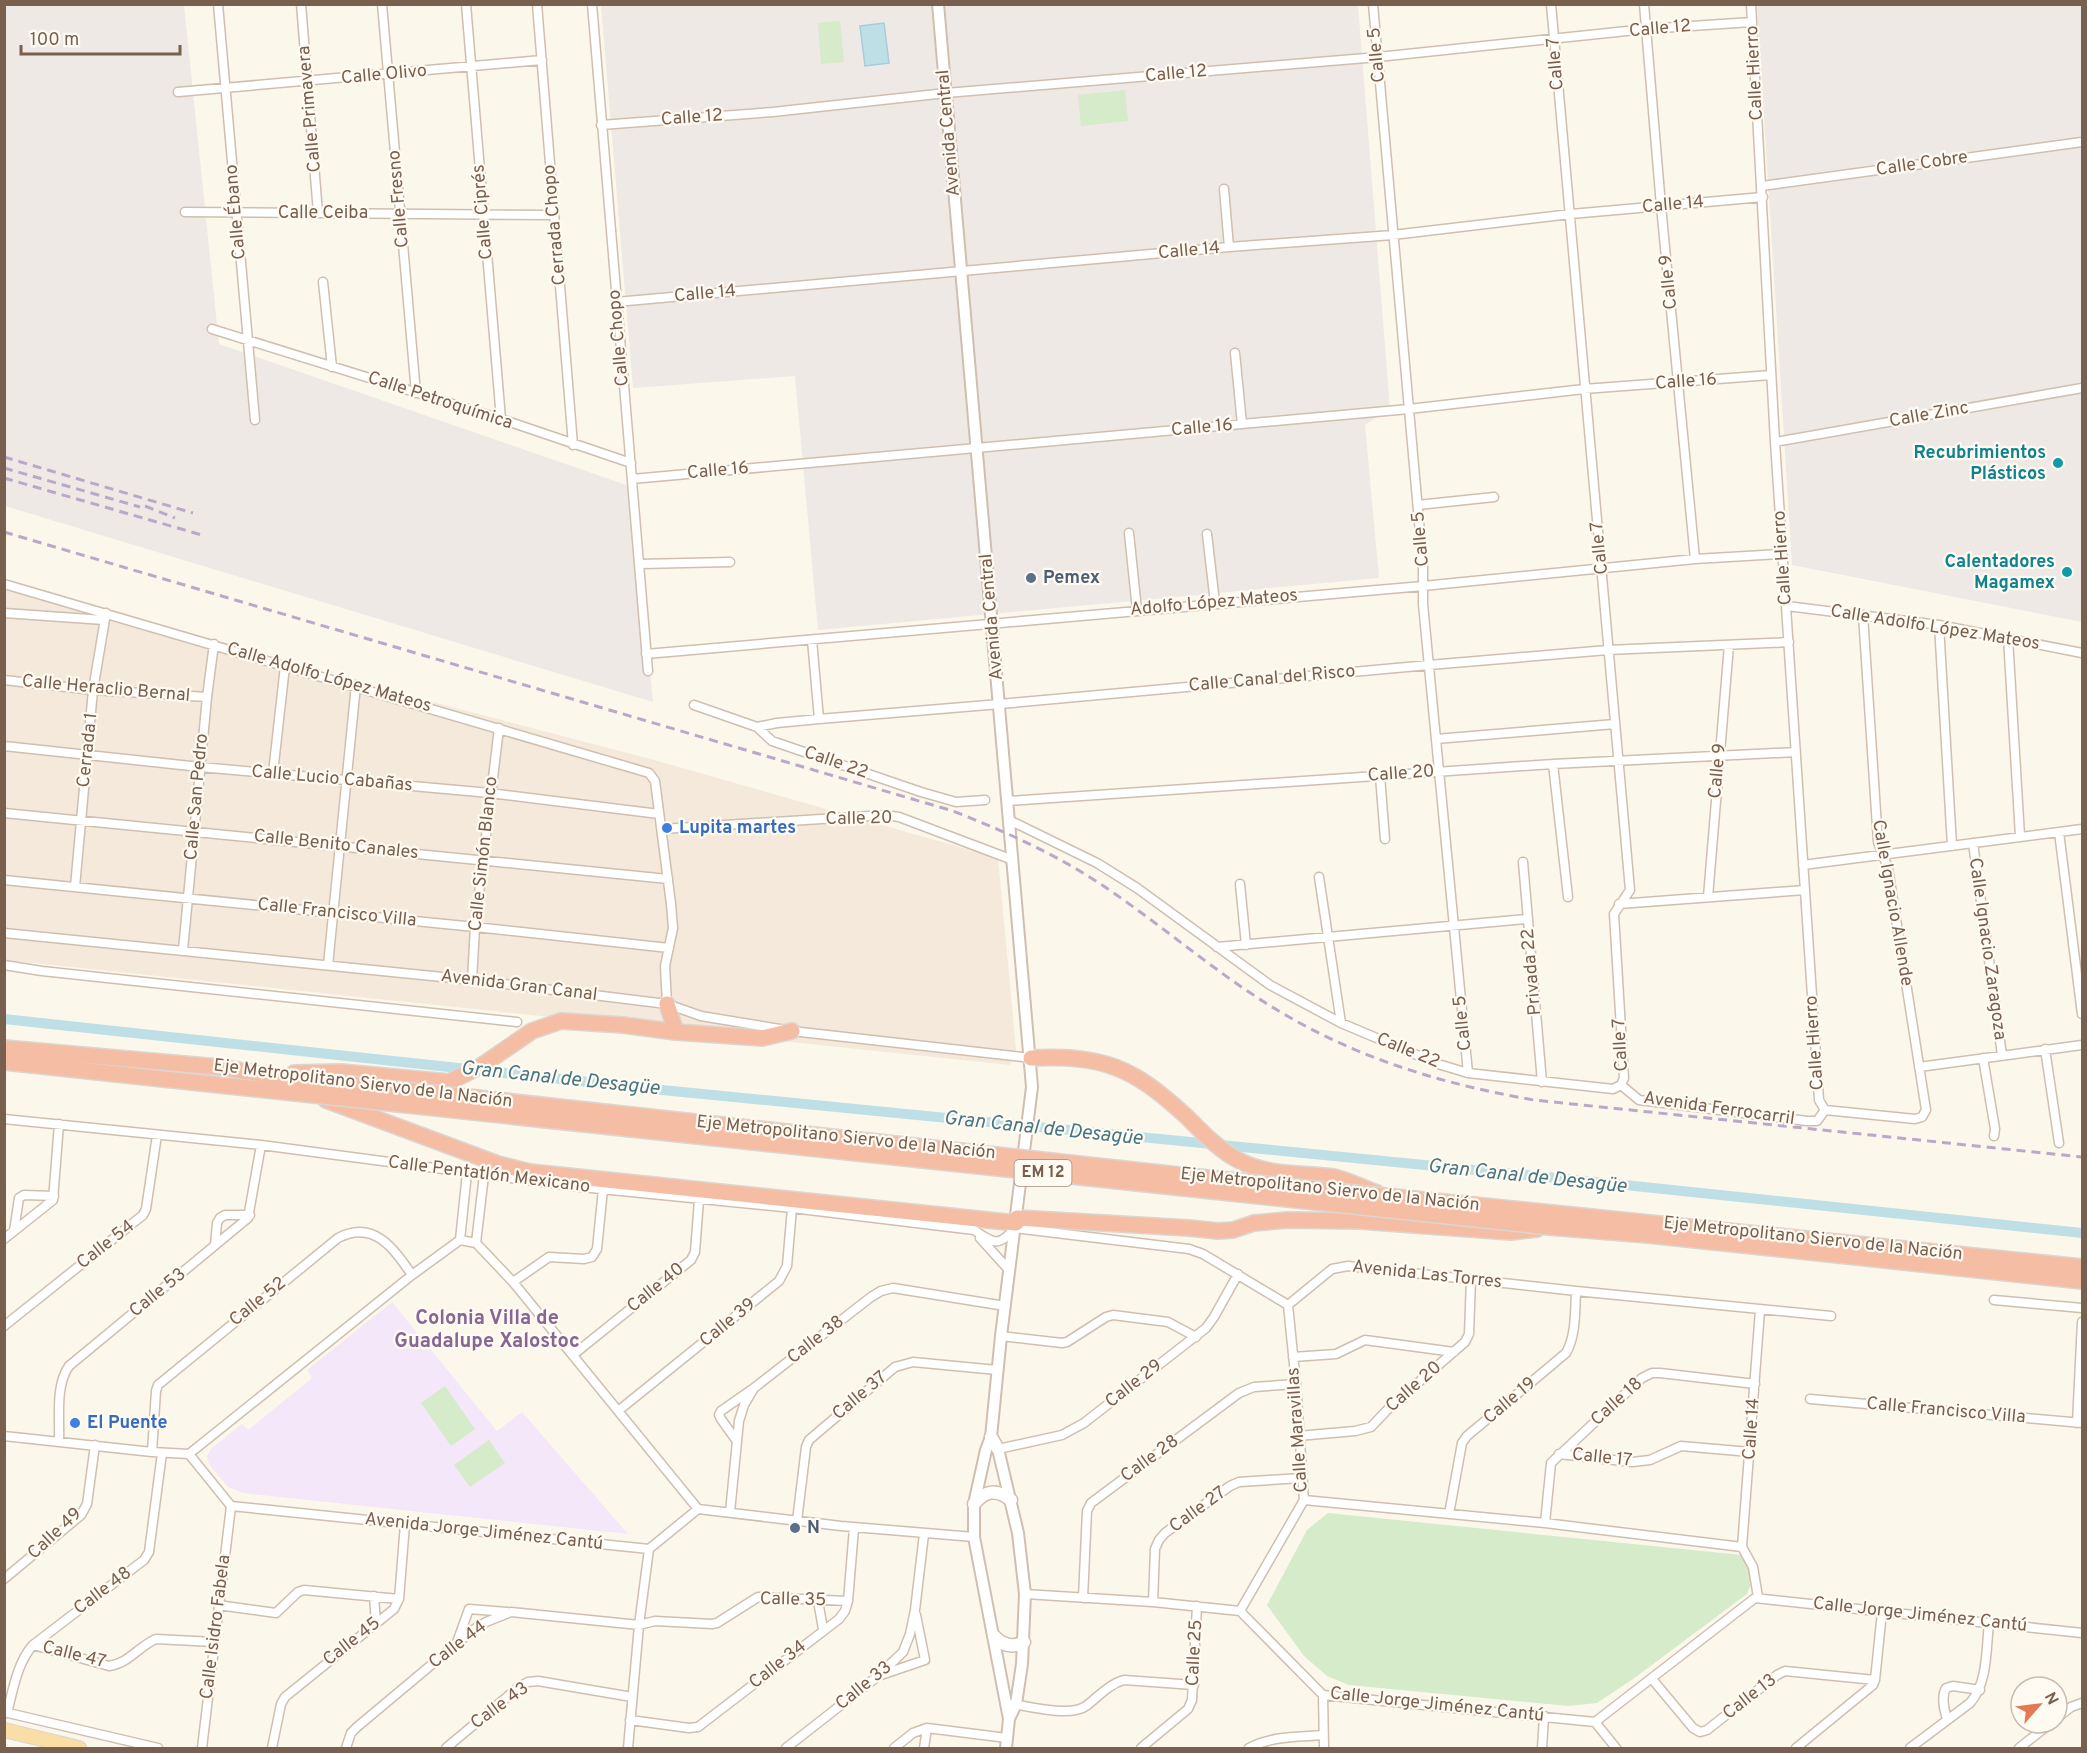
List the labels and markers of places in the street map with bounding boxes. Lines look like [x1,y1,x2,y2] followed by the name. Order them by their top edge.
[1914,442,2046,486] place label: Recubrimientos Plásticos
[2051,456,2065,470] marker: Recubrimientos Plásticos
[1945,551,2055,595] place label: Calentadores Magamex
[2060,565,2074,579] marker: Calentadores Magamex
[1043,567,1100,590] place label: Pemex
[1024,571,1038,585] marker: Pemex
[679,817,796,840] place label: Lupita martes
[660,821,674,835] marker: Lupita martes
[87,1412,167,1435] place label: El Puente
[68,1416,82,1430] marker: El Puente
[807,1517,820,1540] place label: N
[788,1521,802,1535] marker: N

